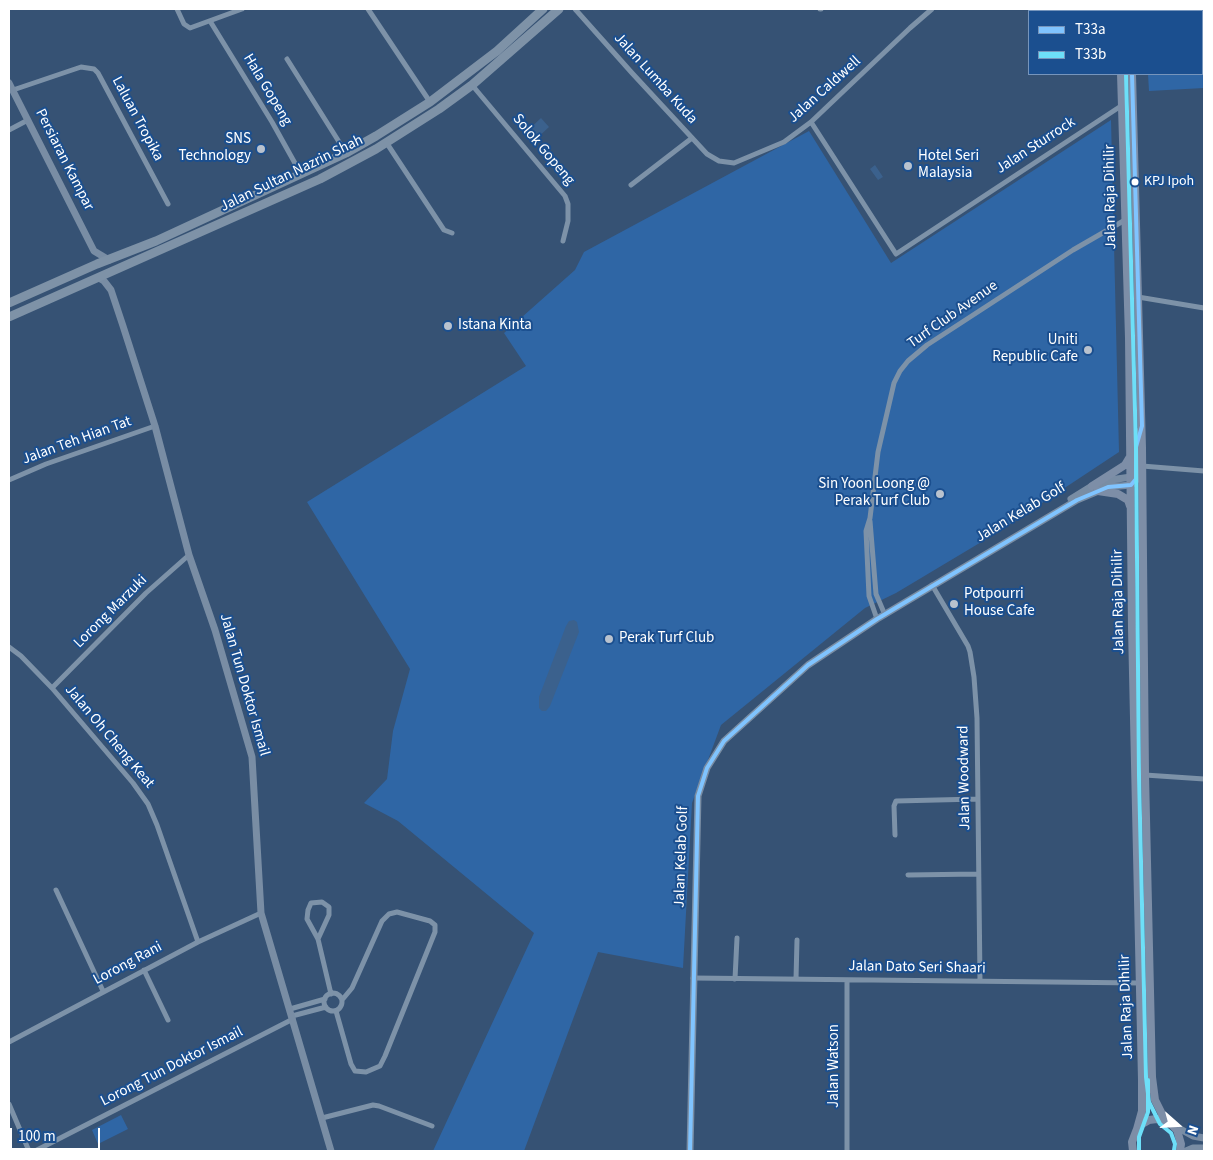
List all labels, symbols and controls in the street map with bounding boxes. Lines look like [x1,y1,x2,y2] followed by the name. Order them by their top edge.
[1028,10,1203,75] legend
[1075,19,1106,40] text: T33a
[609,30,701,128] street label: Jalan Lumba Kuda
[1075,44,1106,65] text: T33b
[239,51,295,129] street label: Hala Gopeng
[785,53,865,127] street label: Jalan Caldwell
[107,74,167,164] street label: Laluan Tropika
[31,106,97,214] street label: Persiaran Kampar
[508,111,578,189] street label: Solok Gopeng
[993,114,1079,178] street label: Jalan Sturrock
[178,131,251,166] place label: SNS Technology
[218,132,366,216] street label: Jalan Sultan Nazrin Shah
[255,143,267,155] marker: SNS Technology
[1101,144,1121,250] street label: Jalan Raja Dihilir
[918,148,979,183] place label: Hotel Seri Malaysia
[902,160,914,172] marker: Hotel Seri Malaysia
[1144,174,1194,190] place label: KPJ Ipoh
[1130,177,1140,187] marker: KPJ Ipoh
[904,277,1002,353] street label: Turf Club Avenue
[458,317,532,335] place label: Istana Kinta
[442,320,454,332] marker: Istana Kinta
[992,332,1078,367] place label: Uniti Republic Cafe
[1082,344,1094,356] marker: Uniti Republic Cafe
[20,413,134,469] street label: Jalan Teh Hian Tat
[818,476,930,511] place label: Sin Yoon Loong @ Perak Turf Club
[973,479,1069,547] street label: Jalan Kelab Golf
[934,488,946,500] marker: Sin Yoon Loong @ Perak Turf Club
[1109,549,1129,655] street label: Jalan Raja Dihilir
[71,572,151,652] street label: Lorong Marzuki
[964,586,1035,621] place label: Potpourri House Cafe
[948,598,960,610] marker: Potpourri House Cafe
[215,612,273,758] street label: Jalan Tun Doktor Ismail
[619,630,714,648] place label: Perak Turf Club
[603,633,615,645] marker: Perak Turf Club
[60,682,158,792] street label: Jalan Oh Cheng Keat
[955,725,975,831] street label: Jalan Woodward
[671,806,693,908] street label: Jalan Kelab Golf
[91,938,165,990] street label: Lorong Rani
[1116,954,1138,1060] street label: Jalan Raja Dihilir
[848,958,986,978] street label: Jalan Dato Seri Shaari
[98,1023,246,1111] street label: Lorong Tun Doktor Ismail
[826,1024,844,1108] street label: Jalan Watson
[1153,1100,1203,1150] north arrow
[12,1118,102,1150] scale bar
[1181,1122,1203,1138] text: N
[18,1126,56,1147] text: 100 m

